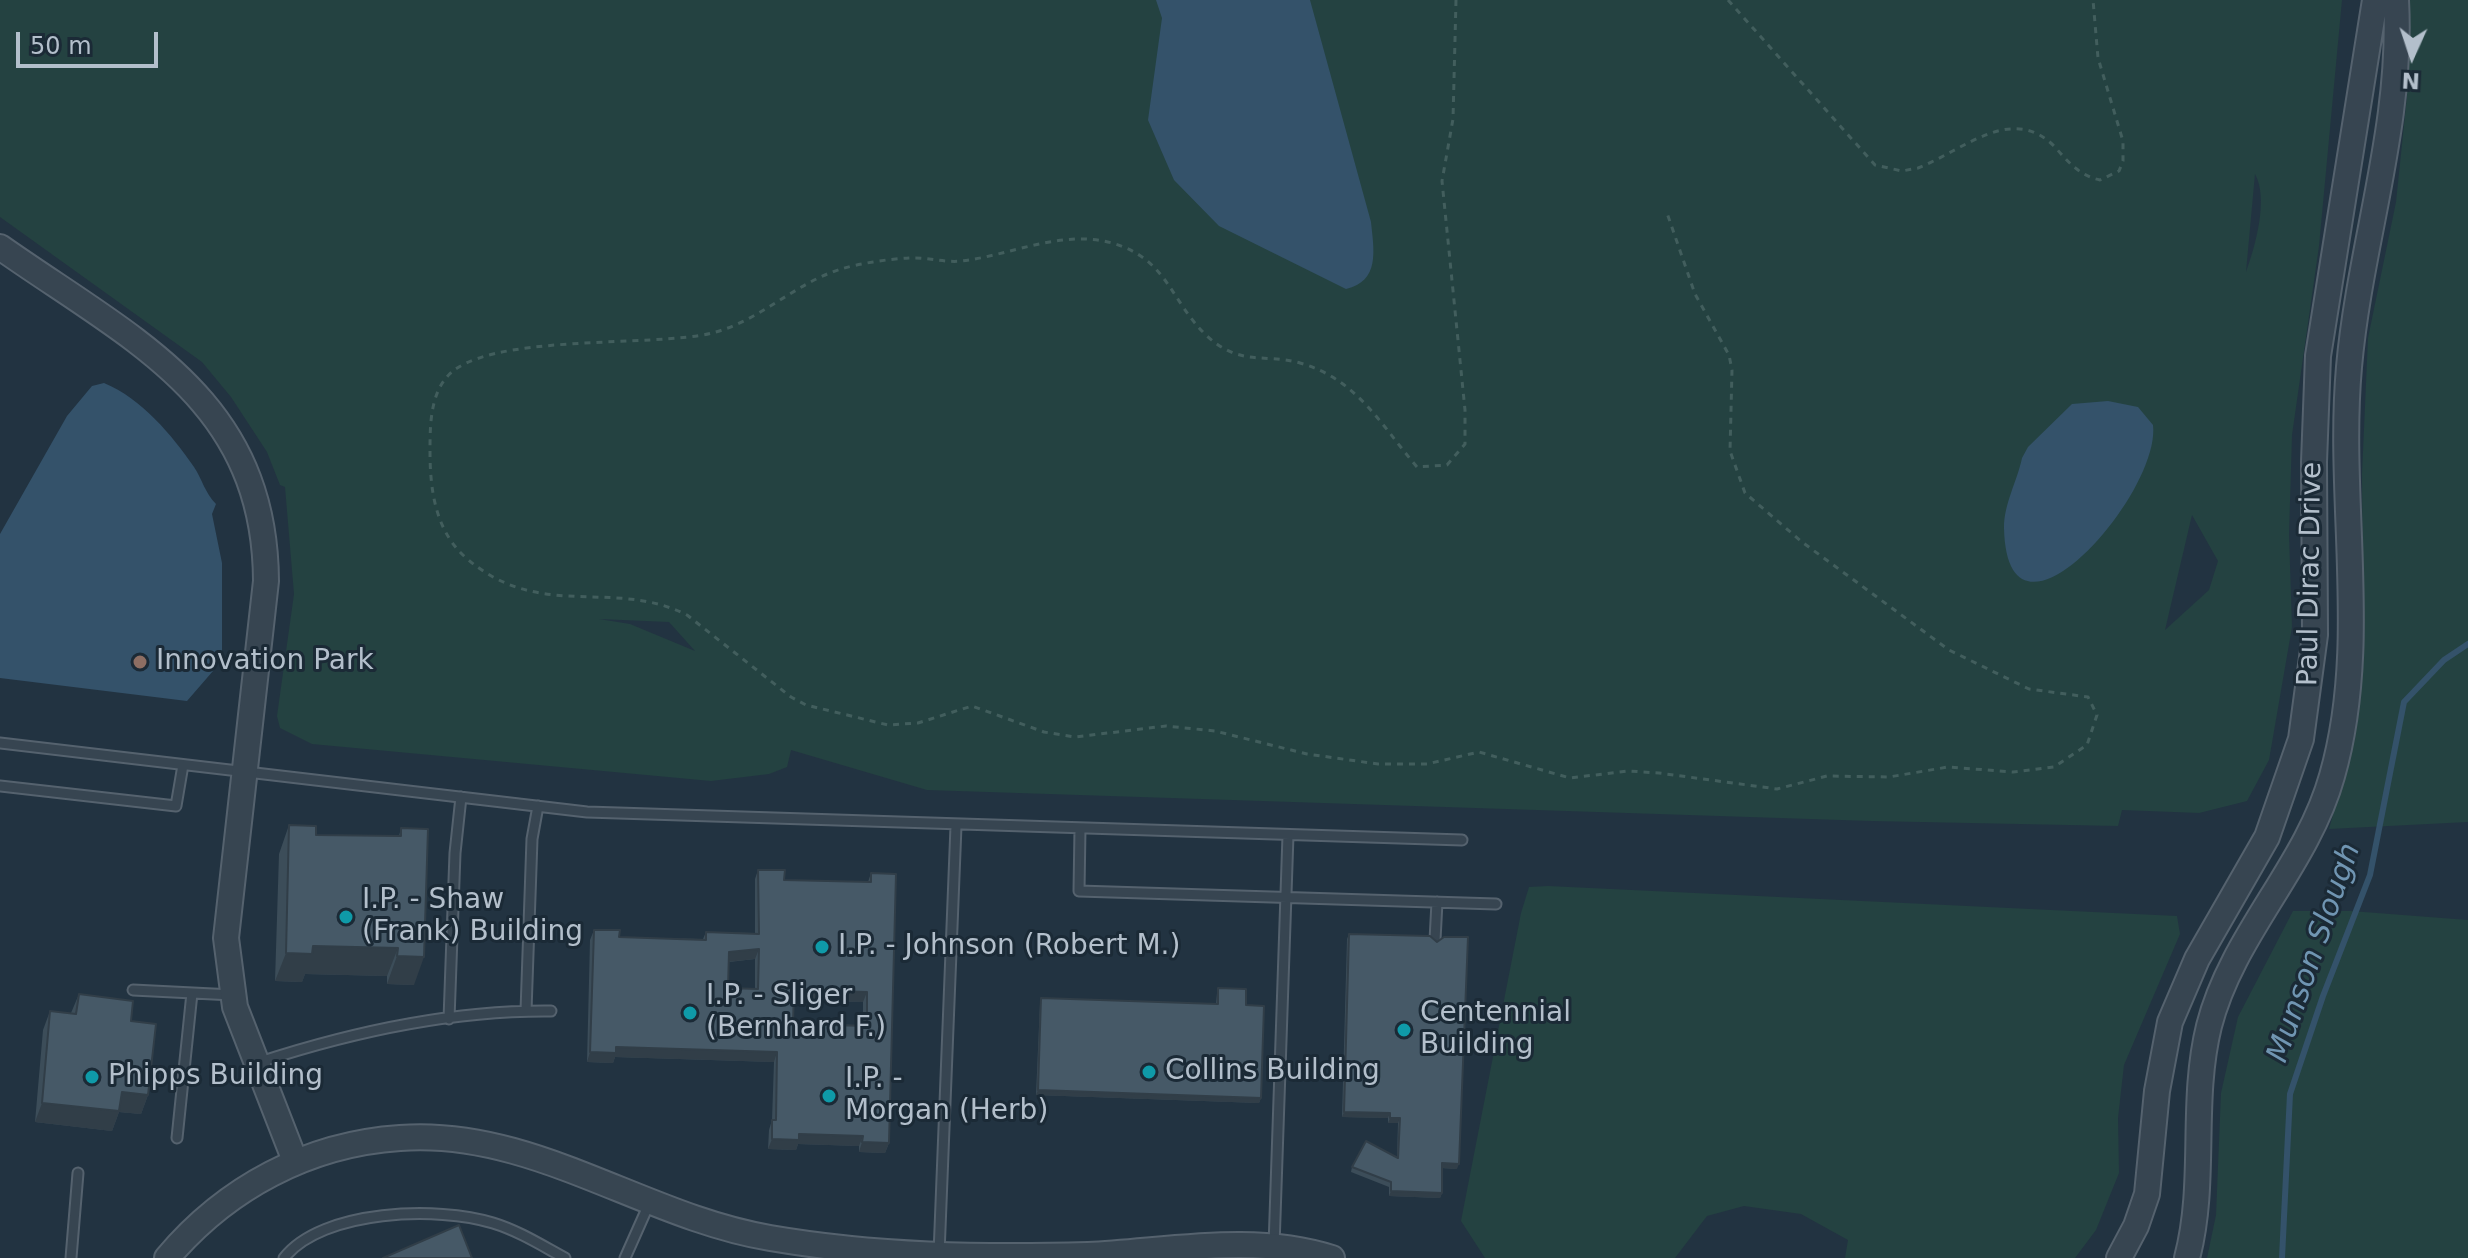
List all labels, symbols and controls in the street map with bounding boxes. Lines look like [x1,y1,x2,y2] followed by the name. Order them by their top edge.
[20,16,162,66] scale bar
[2372,16,2452,96] north arrow
[30,32,92,60] text: 50 m
[2401,68,2421,93] text: N
[2292,462,2330,686] street label: Paul Dirac Drive
[156,645,374,679] place label: Innovation Park
[131,653,149,671] marker: Innovation Park
[2261,839,2369,1067] water label: Munson Slough
[362,884,583,950] place label: I.P. - Shaw (Frank) Building
[337,908,355,926] marker: I.P. - Shaw (Frank) Building
[838,930,1180,964] place label: I.P. - Johnson (Robert M.)
[813,938,831,956] marker: I.P. - Johnson (Robert M.)
[706,980,886,1046] place label: I.P. - Sliger (Bernhard F.)
[1420,997,1571,1063] place label: Centennial Building
[681,1004,699,1022] marker: I.P. - Sliger (Bernhard F.)
[1395,1021,1413,1039] marker: Centennial Building
[1165,1055,1380,1089] place label: Collins Building
[108,1060,323,1094] place label: Phipps Building
[845,1063,1048,1129] place label: I.P. - Morgan (Herb)
[1140,1063,1158,1081] marker: Collins Building
[83,1068,101,1086] marker: Phipps Building
[820,1087,838,1105] marker: I.P. - Morgan (Herb)

